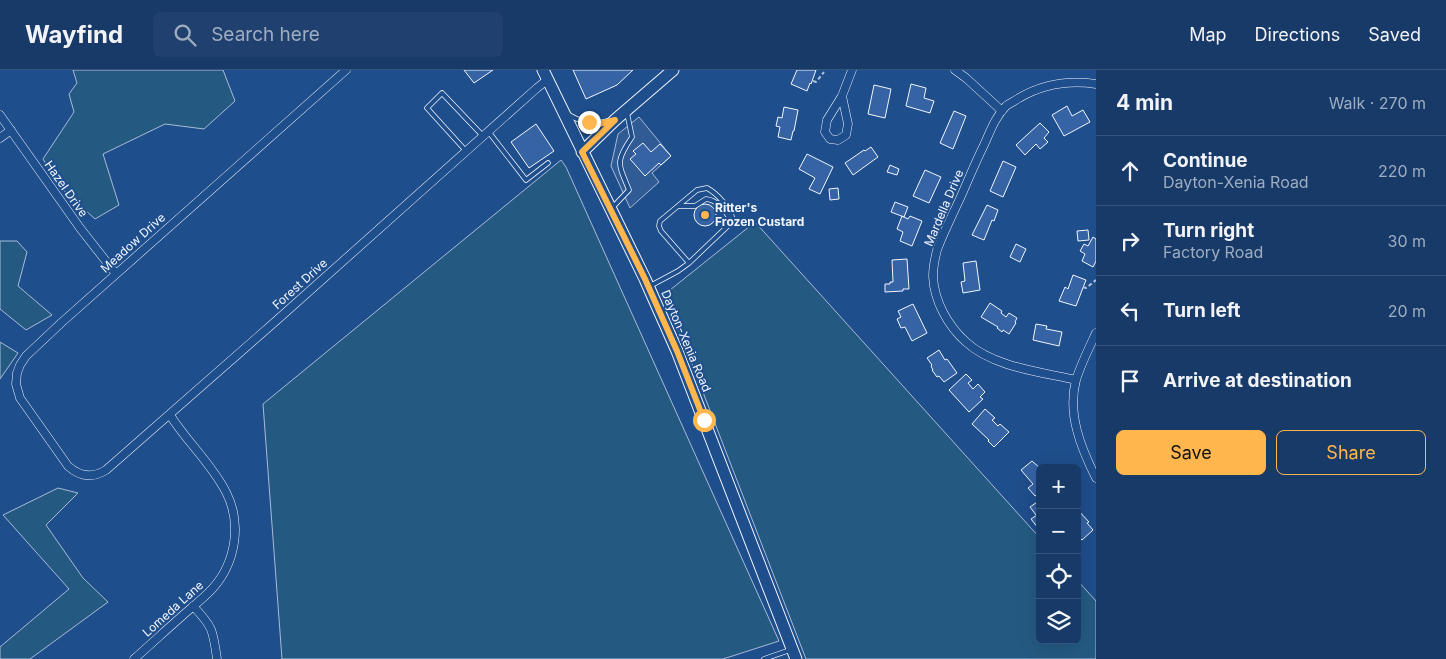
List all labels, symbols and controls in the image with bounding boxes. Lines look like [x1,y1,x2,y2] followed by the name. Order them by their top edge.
[153,12,503,57] search box
[25,20,123,49] text: Wayfind
[171,21,199,49] icon: search
[211,23,320,46] text: Search here
[1189,24,1227,45] text: Map
[1255,24,1340,45] text: Directions
[1368,24,1421,45] text: Saved
[1116,90,1173,115] text: 4 min
[1329,93,1426,113] text: Walk · 270 m
[578,111,601,134] route end
[1163,149,1248,172] text: Continue
[1116,157,1144,185] icon: ahead
[42,158,91,220] street label: Hazel Drive
[1378,161,1426,181] text: 220 m
[921,167,966,248] street label: Mardella Drive
[1163,172,1309,192] text: Dayton-Xenia Road
[715,200,804,229] place label: Ritter's Frozen Custard
[699,209,711,221] marker: Ritter's Frozen Custard
[97,210,168,276] street label: Meadow Drive
[1163,219,1254,242] text: Turn right
[1116,227,1144,255] icon: right
[1388,231,1426,251] text: 30 m
[1163,242,1263,262] text: Factory Road
[269,255,330,312] street label: Forest Drive
[658,288,715,394] street label: Dayton-Xenia Road
[1116,297,1144,325] icon: left
[1163,299,1241,322] text: Turn left
[1388,301,1426,321] text: 20 m
[1116,367,1144,395] icon: arrive
[1163,369,1352,392] text: Arrive at destination
[693,409,716,432] route start
[1116,430,1266,475] button: Save
[1276,430,1426,475] button: Share
[1036,464,1081,644] map controls
[1036,464,1081,509] button: +
[1036,509,1081,554] button: −
[1036,554,1081,599] button: locate
[139,577,206,640] street label: Lomeda Lane
[1036,599,1081,644] button: layers

